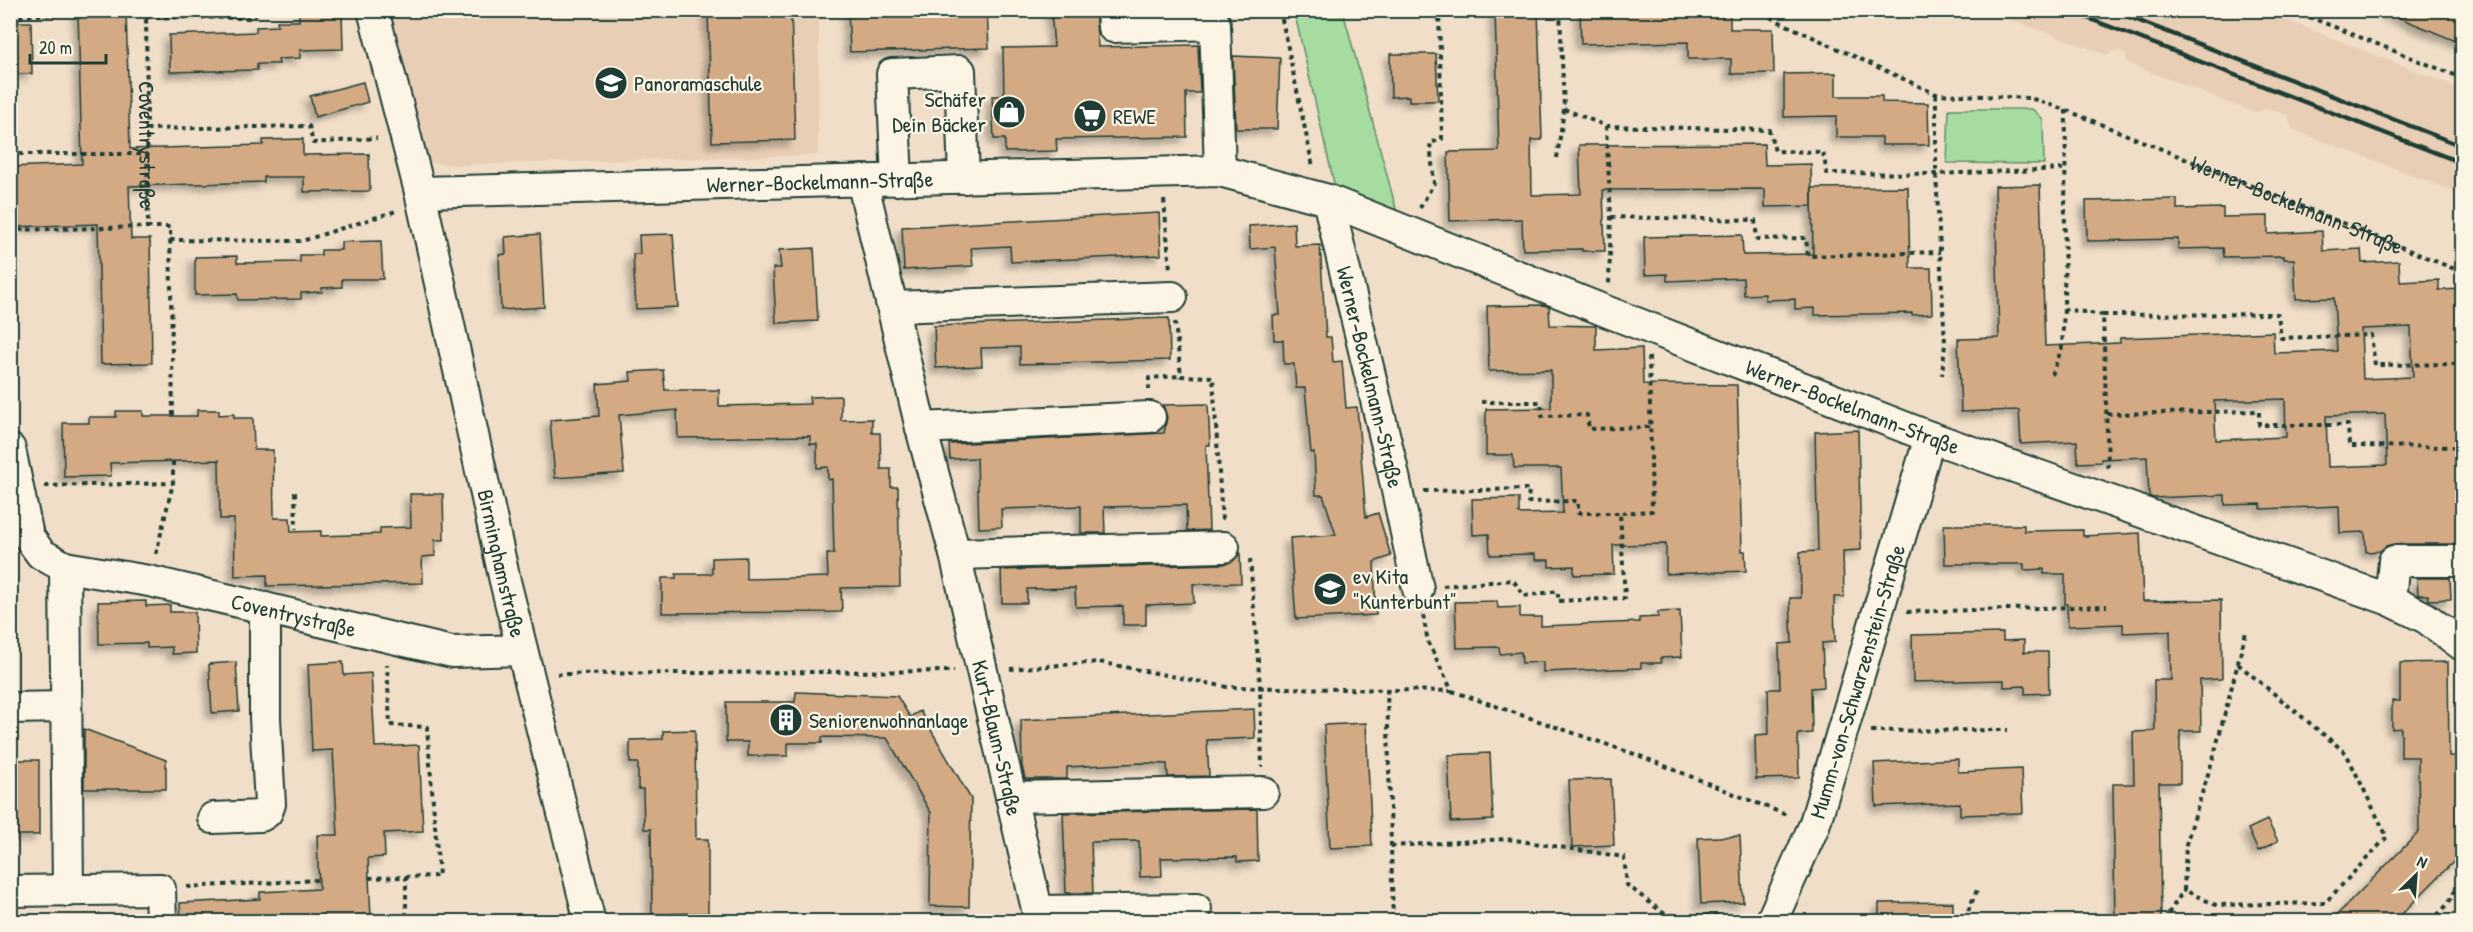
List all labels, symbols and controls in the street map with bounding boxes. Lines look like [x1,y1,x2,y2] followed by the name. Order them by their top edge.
[30,27,106,65] scale bar
[39,35,72,60] text: 20 m
[593,65,629,101] school or university icon: Panoramaschule
[634,68,763,98] place label: Panoramaschule
[132,81,163,209] street label: Coventrystraße
[892,84,987,139] place label: Schäfer Dein Bäcker
[991,94,1027,130] shop icon: Schäfer Dein Bäcker
[1072,98,1108,134] supermarket icon: REWE
[1113,101,1156,131] place label: REWE
[2186,148,2408,261] street label: Werner-Bockelmann-Straße
[706,164,934,199] street label: Werner-Bockelmann-Straße
[1329,263,1411,491] street label: Werner-Bockelmann-Straße
[1741,352,1964,461] street label: Werner-Bockelmann-Straße
[470,486,533,640] street label: Birminghamstraße
[1802,541,1912,822] street label: Mumm-von-Schwarzenstein-Straße
[1353,561,1457,616] place label: ev Kita "Kunterbunt"
[1312,571,1348,607] school or university icon: ev Kita "Kunterbunt"
[228,586,359,644] street label: Coventrystraße
[965,657,1030,819] street label: Kurt-Blaum-Straße
[768,702,804,738] building icon: Seniorenwohnanlage
[809,705,969,735] place label: Seniorenwohnanlage
[2386,845,2446,905] north arrow
[2414,850,2431,873] text: N

